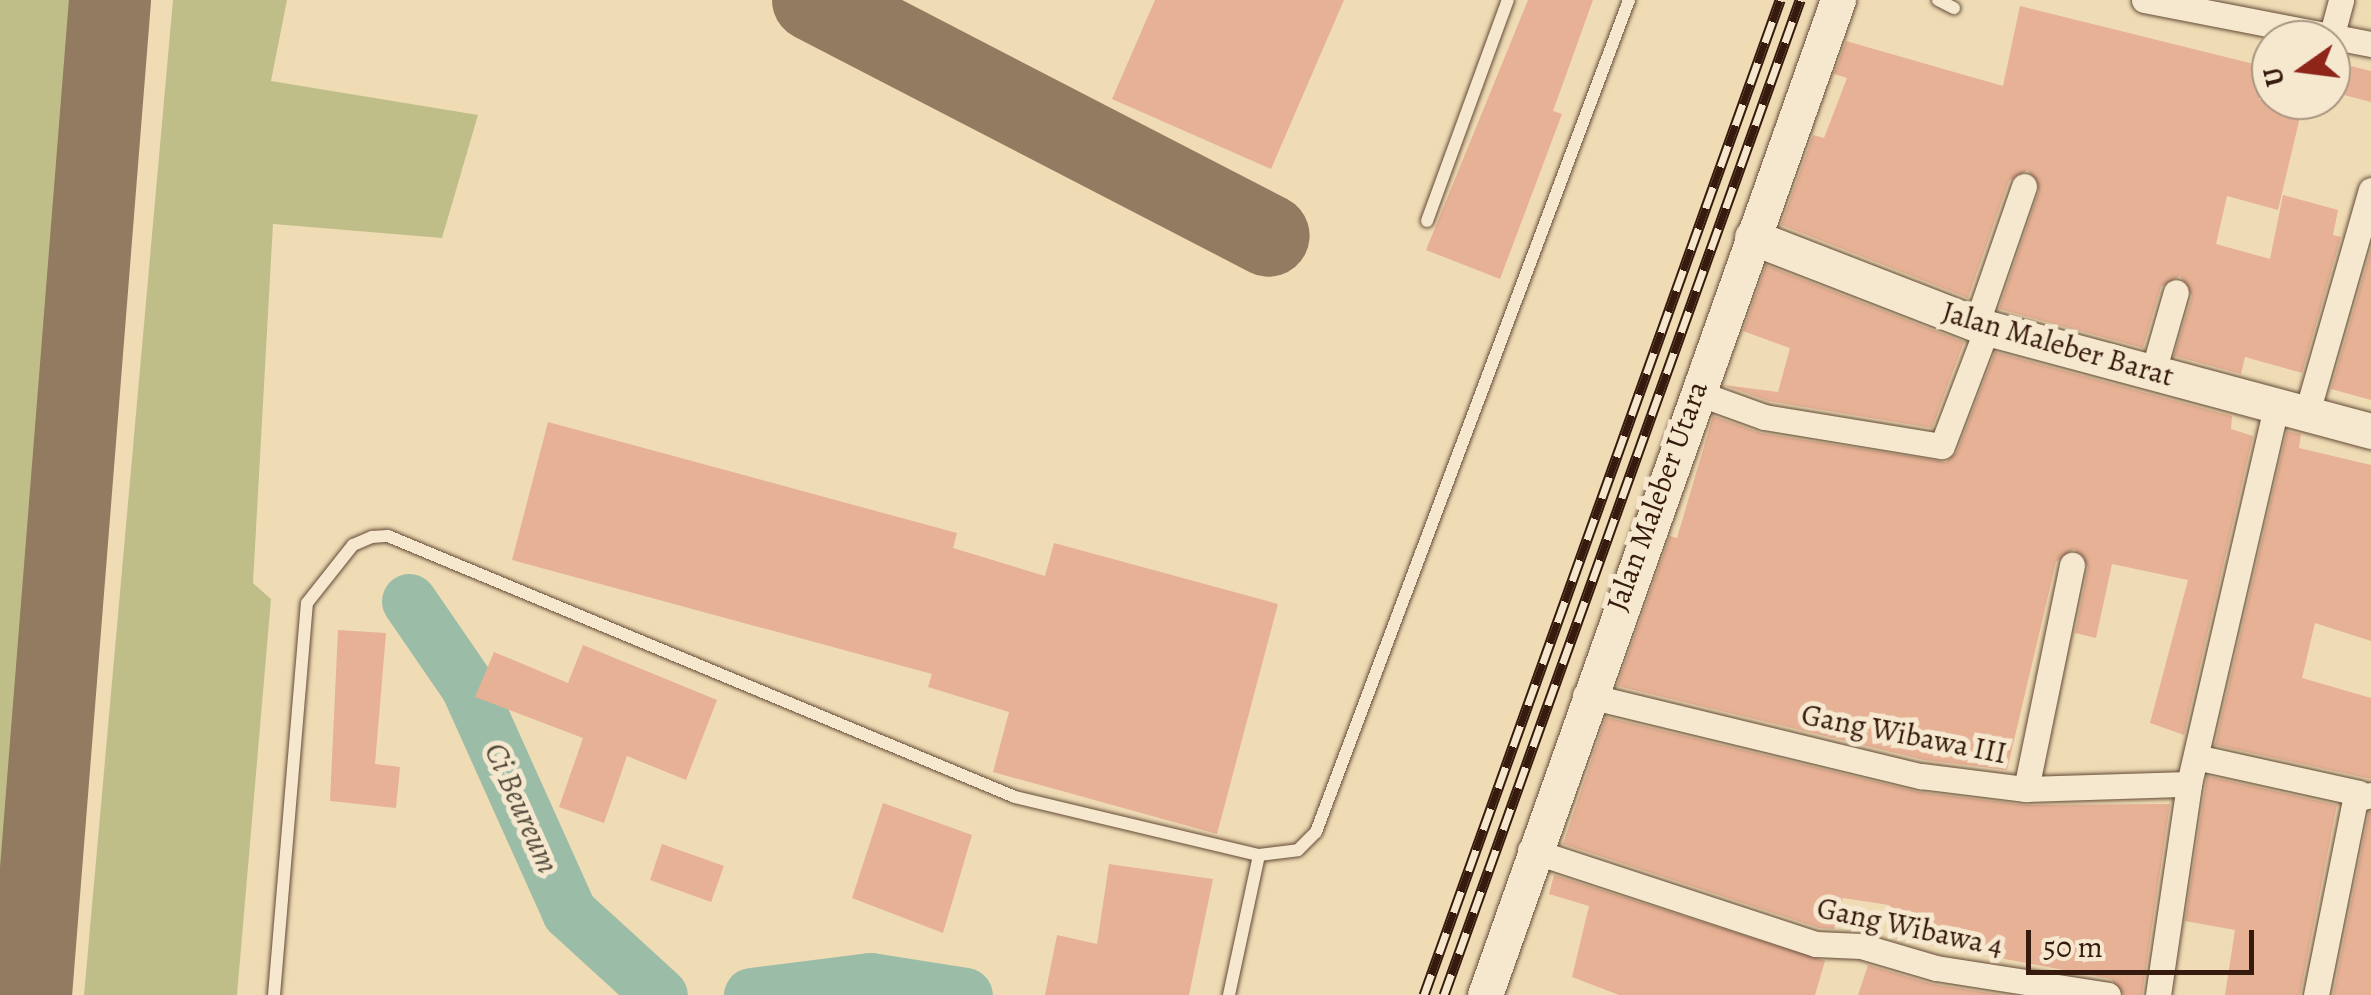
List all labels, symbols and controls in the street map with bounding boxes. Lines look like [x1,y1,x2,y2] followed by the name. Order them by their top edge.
[2251,20,2351,120] north arrow
[2253,63,2294,90] text: U
[1938,294,2178,394] street label: Jalan Maleber Barat
[1599,376,1715,616] street label: Jalan Maleber Utara
[1798,696,2010,772] street label: Gang Wibawa III
[476,737,568,879] water label: Ci Beureum
[1814,890,2006,964] street label: Gang Wibawa 4
[2031,910,2258,972] scale bar
[2043,927,2103,967] text: 50 m

